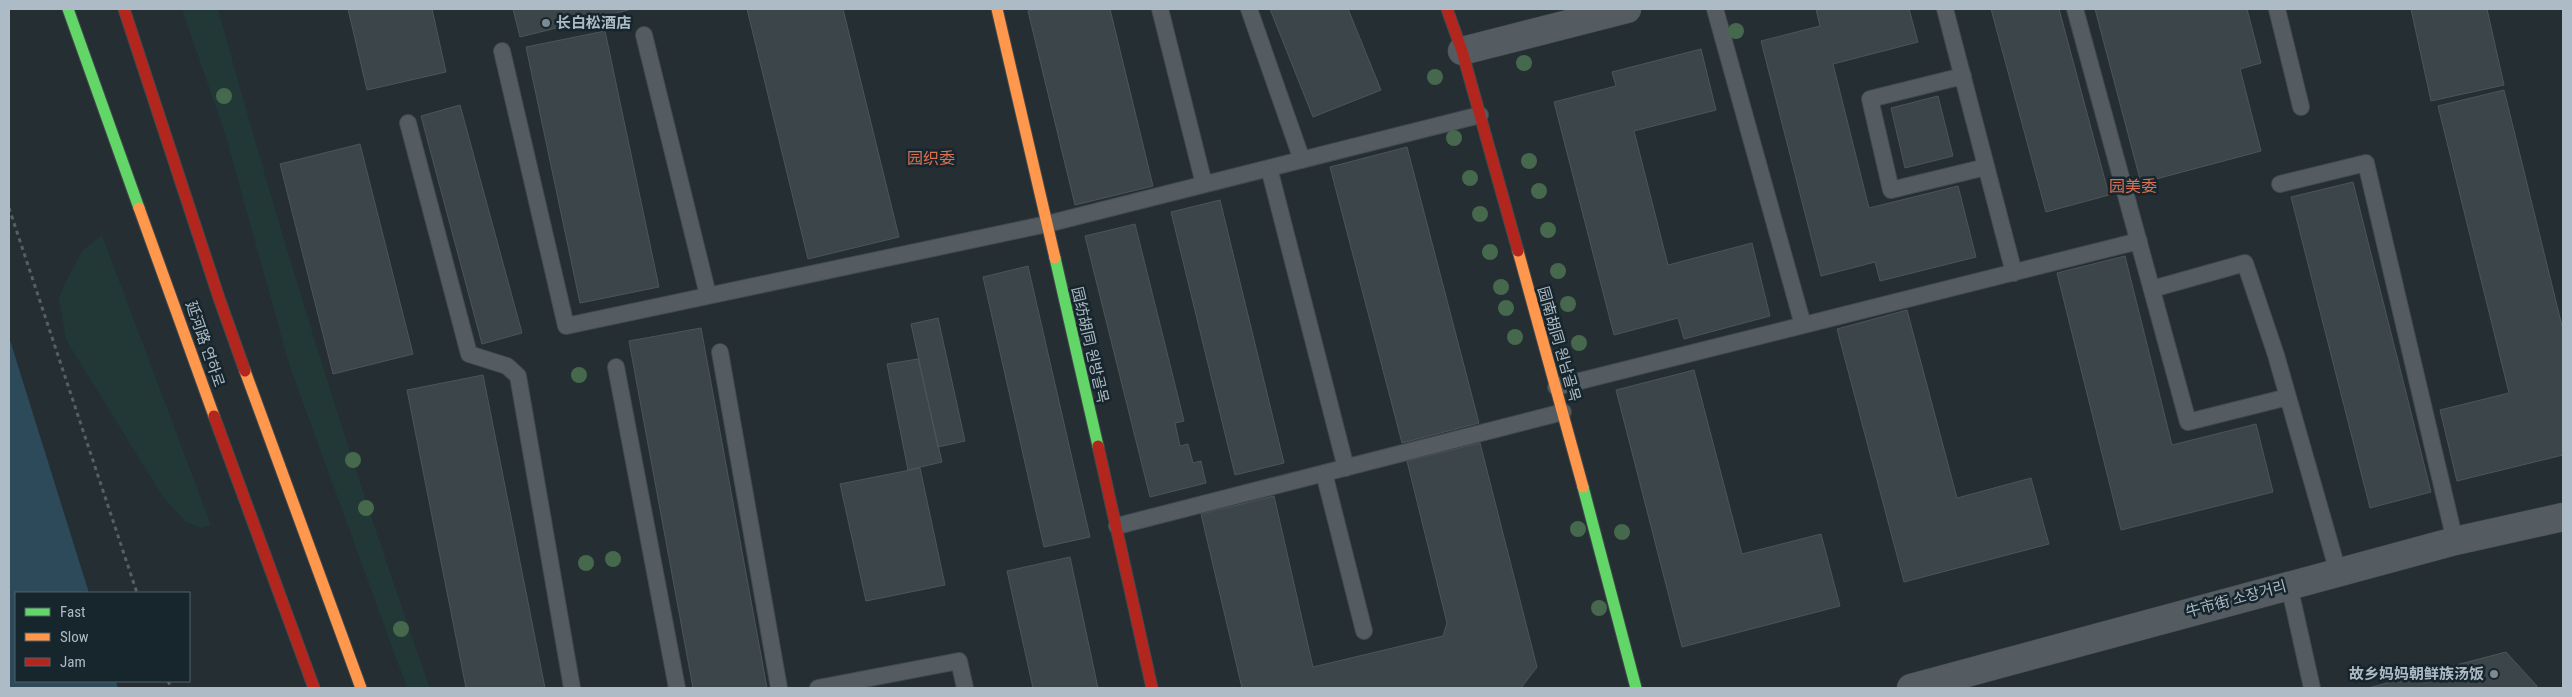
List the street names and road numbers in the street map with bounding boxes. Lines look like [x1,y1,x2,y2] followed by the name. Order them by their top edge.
[1534,284,1584,404] street label: 园南胡同 원남골목
[1068,285,1112,405] street label: 园纺胡同 원방골목
[182,299,228,389] street label: 延河路 연하로
[2184,577,2288,621] street label: 牛市街 소장거리

